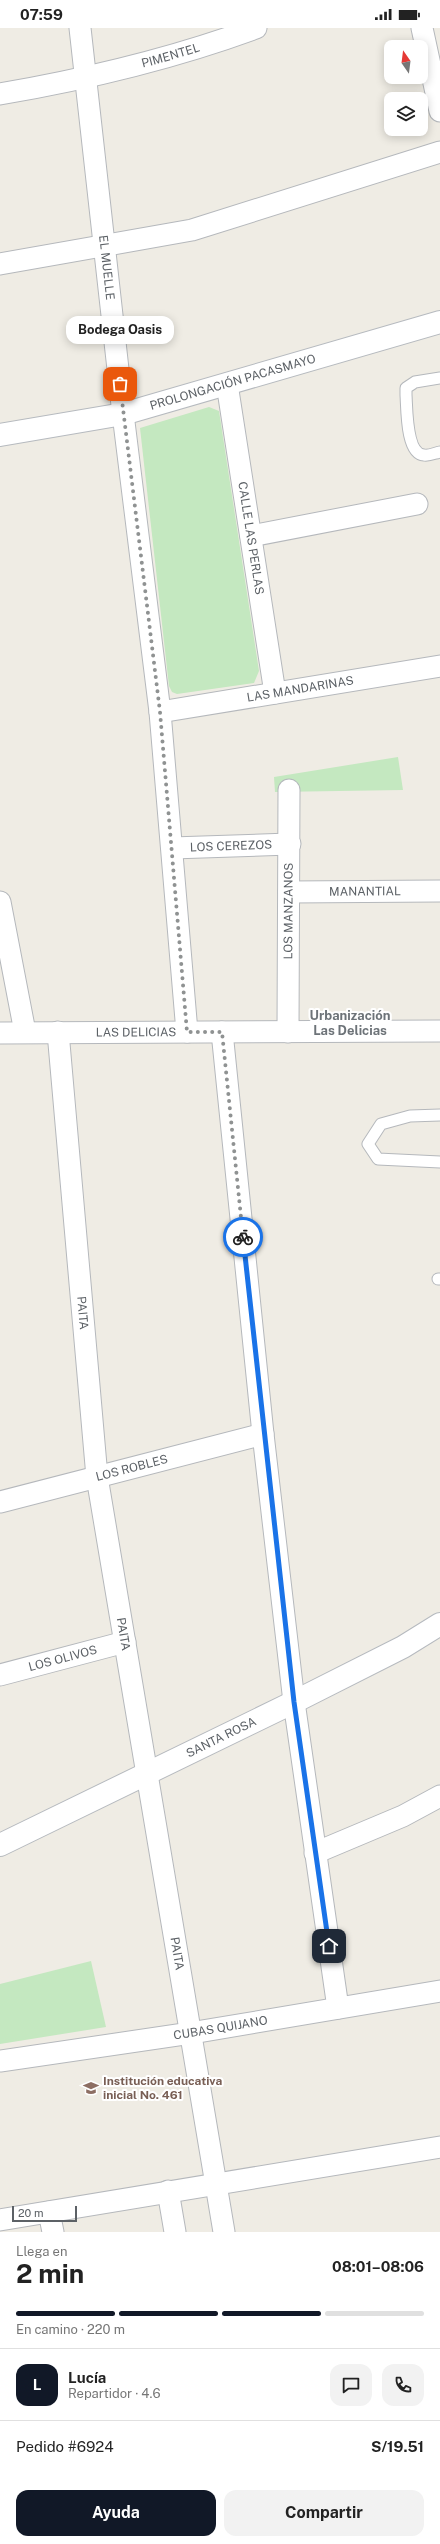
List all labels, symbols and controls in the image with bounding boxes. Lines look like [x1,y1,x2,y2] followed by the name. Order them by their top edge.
[20,6,63,23] text: 07:59
[384,40,428,84] north arrow
[384,40,428,136] map controls
[140,41,202,71] street label: PIMENTEL
[384,92,428,136] button: layers
[96,234,117,301] street label: EL MUELLE
[66,316,174,344] callout: Bodega Oasis
[78,322,162,337] text: Bodega Oasis
[148,351,317,413] street label: PROLONGACIÓN PACASMAYO
[103,367,137,401] pin
[109,373,131,395] icon: bag
[235,481,267,596] street label: CALLE LAS PERLAS
[246,673,355,705] street label: LAS MANDARINAS
[190,838,272,854] street label: LOS CEREZOS
[281,863,296,959] street label: LOS MANZANOS
[329,884,401,899] street label: MANANTIAL
[310,1008,390,1038] district label: Urbanización Las Delicias
[96,1025,176,1040] street label: LAS DELICIAS
[223,1217,263,1257] courier
[232,1226,254,1248] icon: bike
[74,1296,91,1331] street label: PAITA
[94,1452,169,1484] street label: LOS ROBLES
[114,1616,133,1652] street label: PAITA
[27,1643,99,1674] street label: LOS OLIVOS
[184,1714,259,1760] street label: SANTA ROSA
[312,1929,346,1963] pin
[318,1935,340,1957] icon: home
[167,1936,187,1972] street label: PAITA
[173,2013,269,2042] street label: CUBAS QUIJANO
[103,2074,222,2102] place label: Institución educativa inicial No. 461
[82,2079,100,2097] school or university icon: Institución educativa inicial No. 461
[12,2204,77,2223] scale bar
[18,2207,43,2219] text: 20 m
[16,2244,67,2259] text: Llega en
[16,2258,84,2289] text: 2 min
[332,2258,424,2275] text: 08:01–08:06
[16,2322,125,2337] text: En camino · 220 m
[330,2364,372,2406] button: chat
[382,2364,424,2406] button: phone
[68,2369,106,2386] text: Lucía
[33,2376,41,2393] text: L
[68,2386,161,2401] text: Repartidor · 4.6
[16,2438,114,2455] text: Pedido #6924
[371,2438,424,2455] text: S/19.51
[16,2490,216,2536] button: Ayuda
[224,2490,424,2536] button: Compartir

